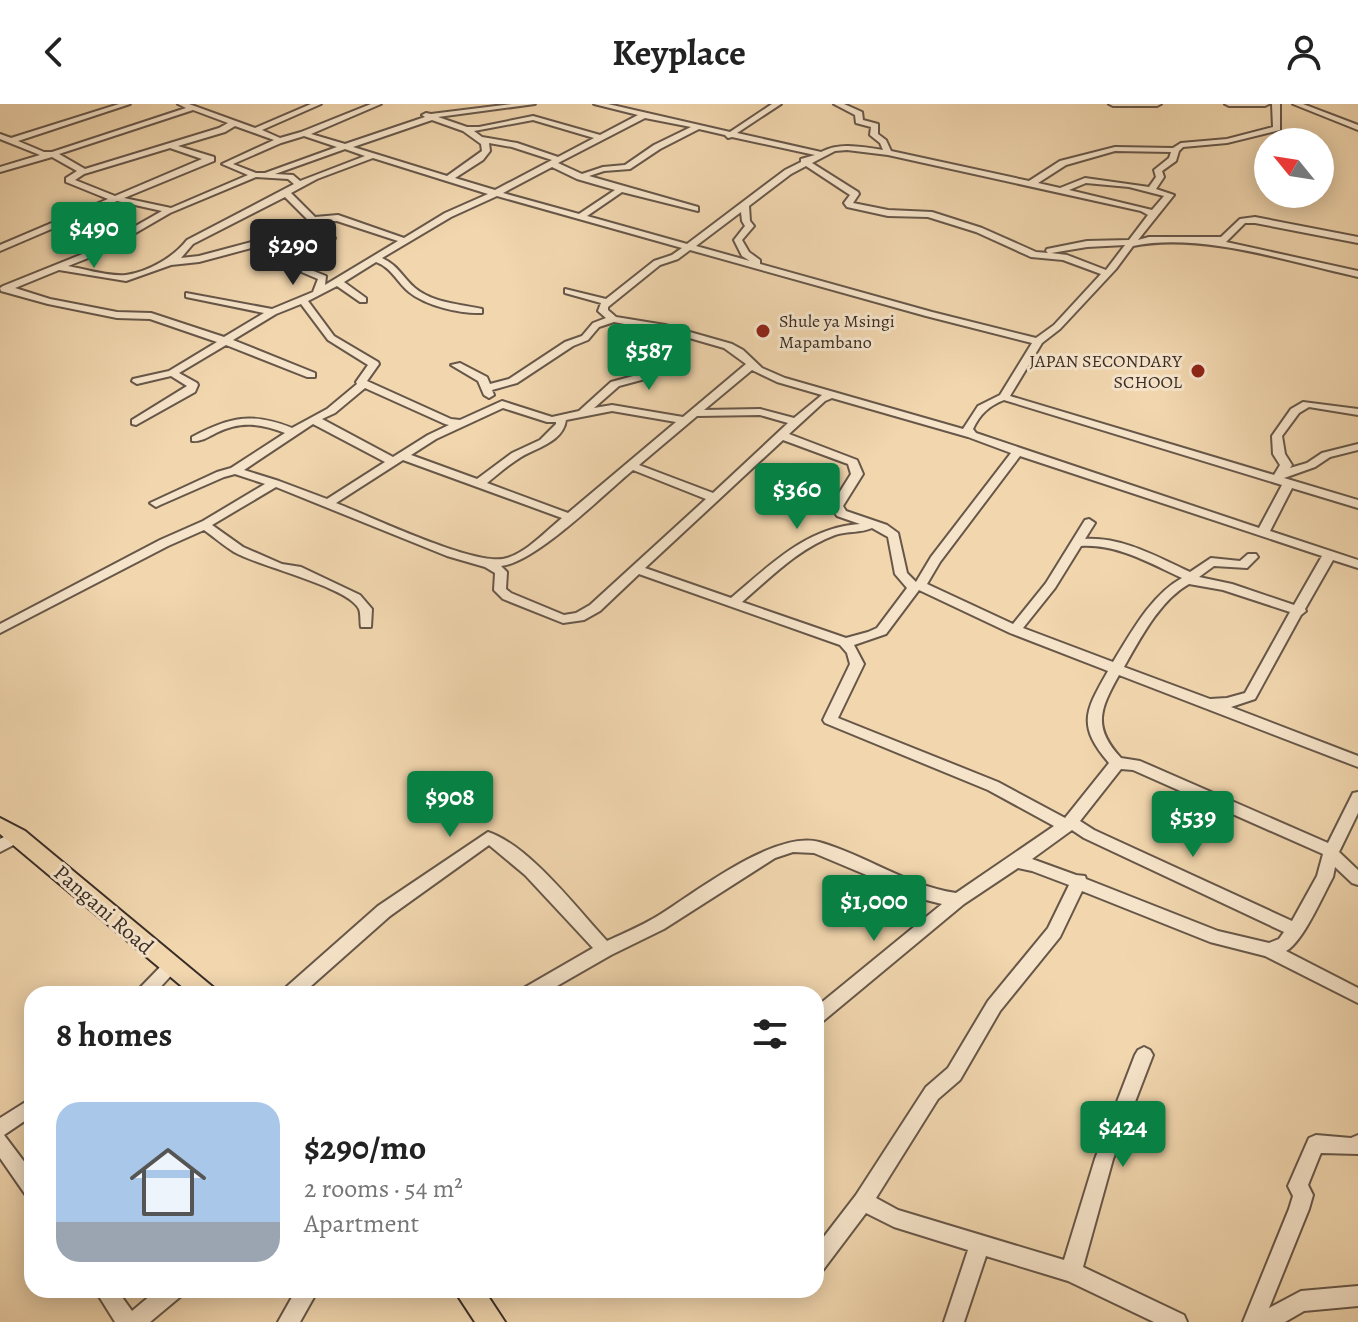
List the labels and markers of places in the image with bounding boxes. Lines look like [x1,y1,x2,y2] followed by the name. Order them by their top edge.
[47,202,141,270] pin: $490
[246,219,340,287] pin: $290
[779,309,895,354] place label: Shule ya Msingi Mapambano
[754,322,772,340] marker: Shule ya Msingi Mapambano
[602,324,696,392] pin: $587
[1029,349,1183,394] place label: JAPAN SECONDARY SCHOOL
[1189,362,1207,380] marker: JAPAN SECONDARY SCHOOL
[750,463,844,531] pin: $360
[403,771,497,839] pin: $908
[1146,791,1240,859] pin: $539
[809,875,939,943] pin: $1,000
[1076,1101,1170,1169] pin: $424

